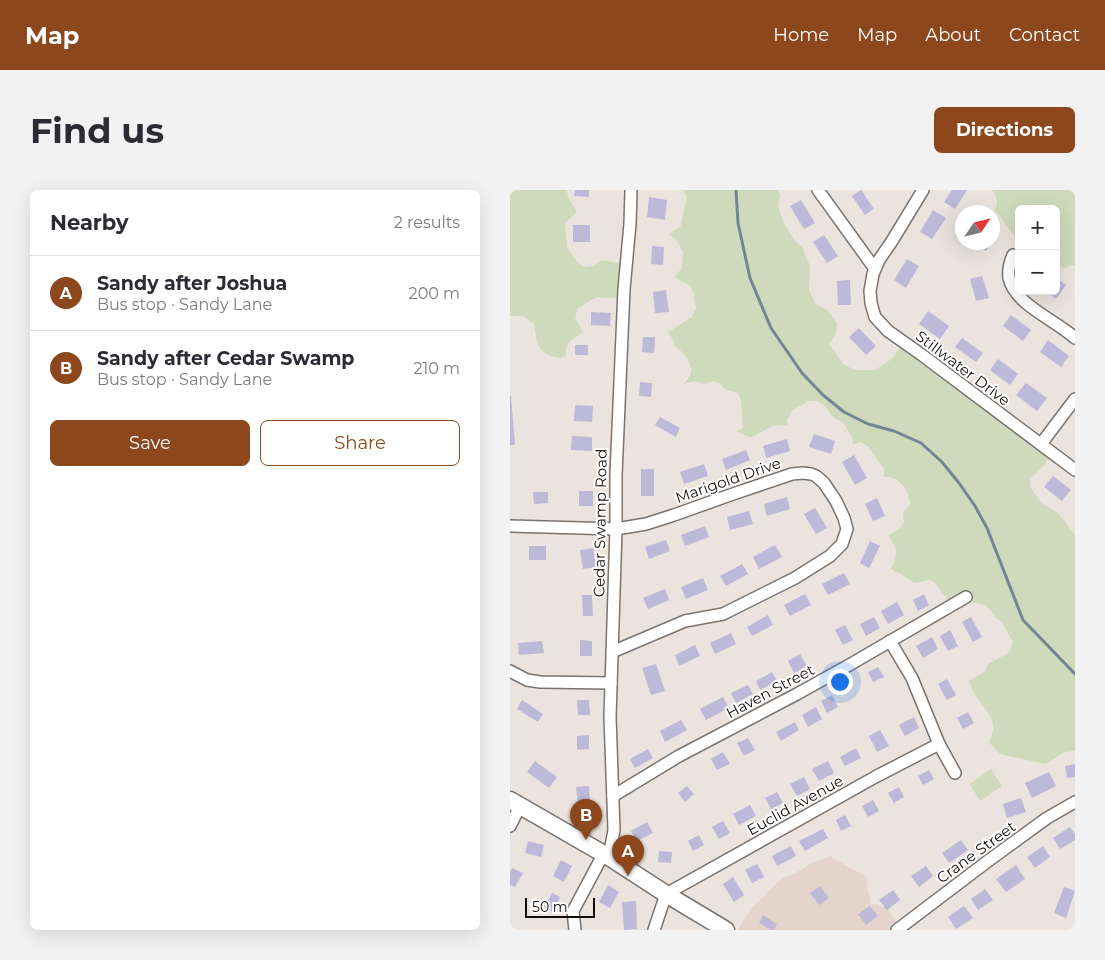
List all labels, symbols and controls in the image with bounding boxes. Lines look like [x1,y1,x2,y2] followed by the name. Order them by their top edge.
[25,21,79,50] text: Map
[773,24,829,46] text: Home
[857,24,897,46] text: Map
[925,24,981,46] text: About
[1009,24,1080,46] text: Contact
[934,107,1075,153] button: Directions
[30,109,164,152] text: Find us
[955,205,1000,250] north arrow
[1015,205,1060,295] map controls
[1015,205,1060,250] button: +
[50,210,129,235] text: Nearby
[394,213,460,232] text: 2 results
[1015,250,1060,295] button: −
[97,272,287,295] text: Sandy after Joshua
[60,284,72,303] text: A
[409,284,460,303] text: 200 m
[97,295,272,314] text: Bus stop · Sandy Lane
[912,326,1014,410] street label: Stillwater Drive
[97,347,354,370] text: Sandy after Cedar Swamp
[60,359,72,378] text: B
[413,359,460,378] text: 210 m
[97,370,272,389] text: Bus stop · Sandy Lane
[50,420,250,466] button: Save
[260,420,460,466] button: Share
[589,449,611,597] street label: Cedar Swamp Road
[673,453,783,507] street label: Marigold Drive
[723,660,817,722] street label: Haven Street
[827,669,853,695] your location
[744,771,846,839] street label: Euclid Avenue
[570,799,602,840] pin: B
[933,817,1019,887] street label: Crane Street
[612,835,644,876] pin: A
[525,895,595,918] scale bar
[532,898,568,916] text: 50 m

